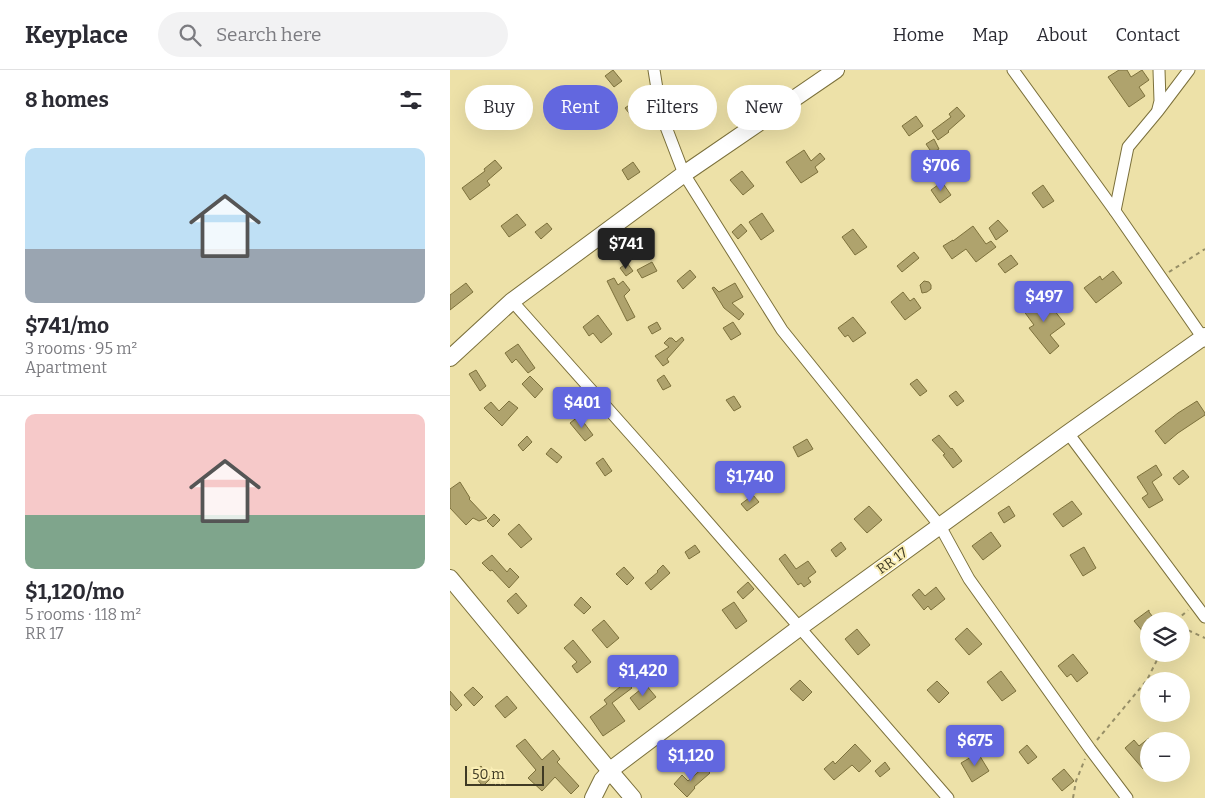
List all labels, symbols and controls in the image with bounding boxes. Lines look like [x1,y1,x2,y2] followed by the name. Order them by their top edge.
[158,12,508,57] search box
[25,21,128,49] text: Keyplace
[176,21,204,49] icon: search
[216,23,321,46] text: Search here
[893,24,944,46] text: Home
[972,24,1008,46] text: Map
[1036,24,1087,46] text: About
[1115,24,1180,46] text: Contact
[465,85,533,130] chip: Buy
[543,85,618,130] chip: Rent
[628,85,717,130] chip: Filters
[727,85,801,130] chip: New
[397,86,425,114] icon: filters
[25,87,109,113] text: 8 homes
[911,150,971,192] pin: $706
[922,156,960,175] text: $706
[180,181,270,271] icon: home
[596,228,656,270] pin: $741
[609,234,643,253] text: $741
[1014,280,1074,323] pin: $497
[1025,287,1063,306] text: $497
[25,313,109,339] text: $741/mo
[25,339,137,358] text: 3 rooms · 95 m²
[25,358,107,377] text: Apartment
[552,386,612,429] pin: $401
[564,393,600,412] text: $401
[180,446,270,536] icon: home
[709,460,791,503] pin: $1,740
[726,467,774,486] text: $1,740
[873,544,911,578] street label: RR 17
[25,579,124,605] text: $1,120/mo
[25,605,141,624] text: 5 rooms · 118 m²
[1140,612,1190,782] map controls
[1140,612,1190,662] button: layers
[25,624,64,643] text: RR 17
[602,654,684,697] pin: $1,420
[618,661,668,680] text: $1,420
[1140,672,1190,722] button: +
[945,724,1005,767] pin: $675
[957,731,993,750] text: $675
[1140,732,1190,782] button: −
[650,740,732,782] pin: $1,120
[668,746,714,765] text: $1,120
[465,763,544,786] scale bar
[472,766,505,783] text: 50 m

